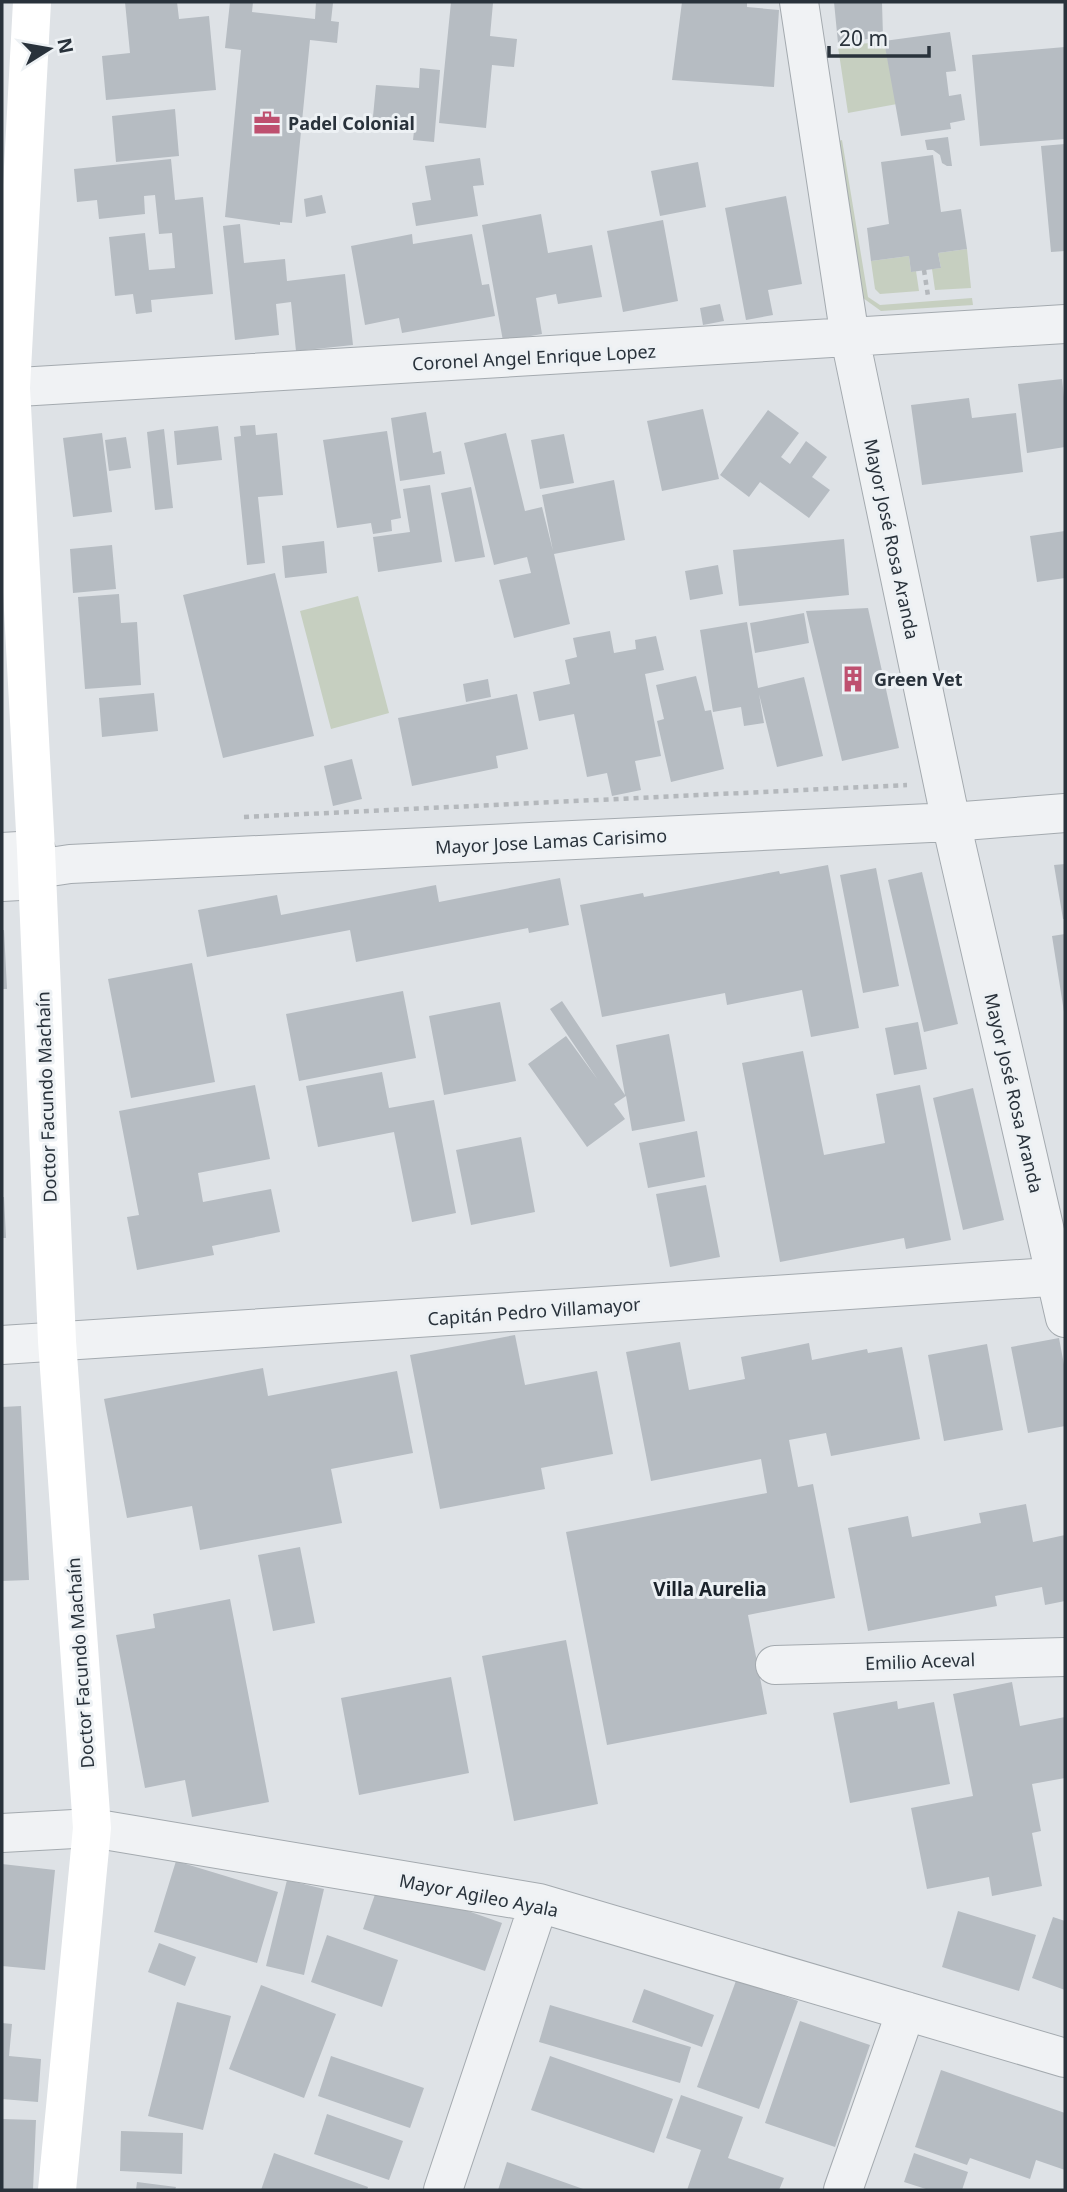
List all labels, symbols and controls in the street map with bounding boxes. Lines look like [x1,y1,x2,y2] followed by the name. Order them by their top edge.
[14,14,84,84] north arrow
[829,14,929,58] scale bar
[839,24,888,52] text: 20 m
[51,36,80,56] text: N
[252,108,282,138] office icon: Padel Colonial
[288,111,415,135] place label: Padel Colonial
[412,339,656,375] street label: Coronel Angel Enrique Lopez
[859,437,925,641] street label: Mayor José Rosa Aranda
[838,664,868,694] building icon: Green Vet
[874,667,963,691] place label: Green Vet
[434,823,668,859] street label: Mayor Jose Lamas Carisimo
[30,991,62,1203] street label: Doctor Facundo Machaín
[979,991,1049,1195] street label: Mayor José Rosa Aranda
[427,1292,642,1330] street label: Capitán Pedro Villamayor
[61,1557,99,1769] street label: Doctor Facundo Machaín
[653,1576,767,1602] district label: Villa Aurelia
[865,1647,975,1675] street label: Emilio Aceval
[397,1868,561,1922] street label: Mayor Agileo Ayala

